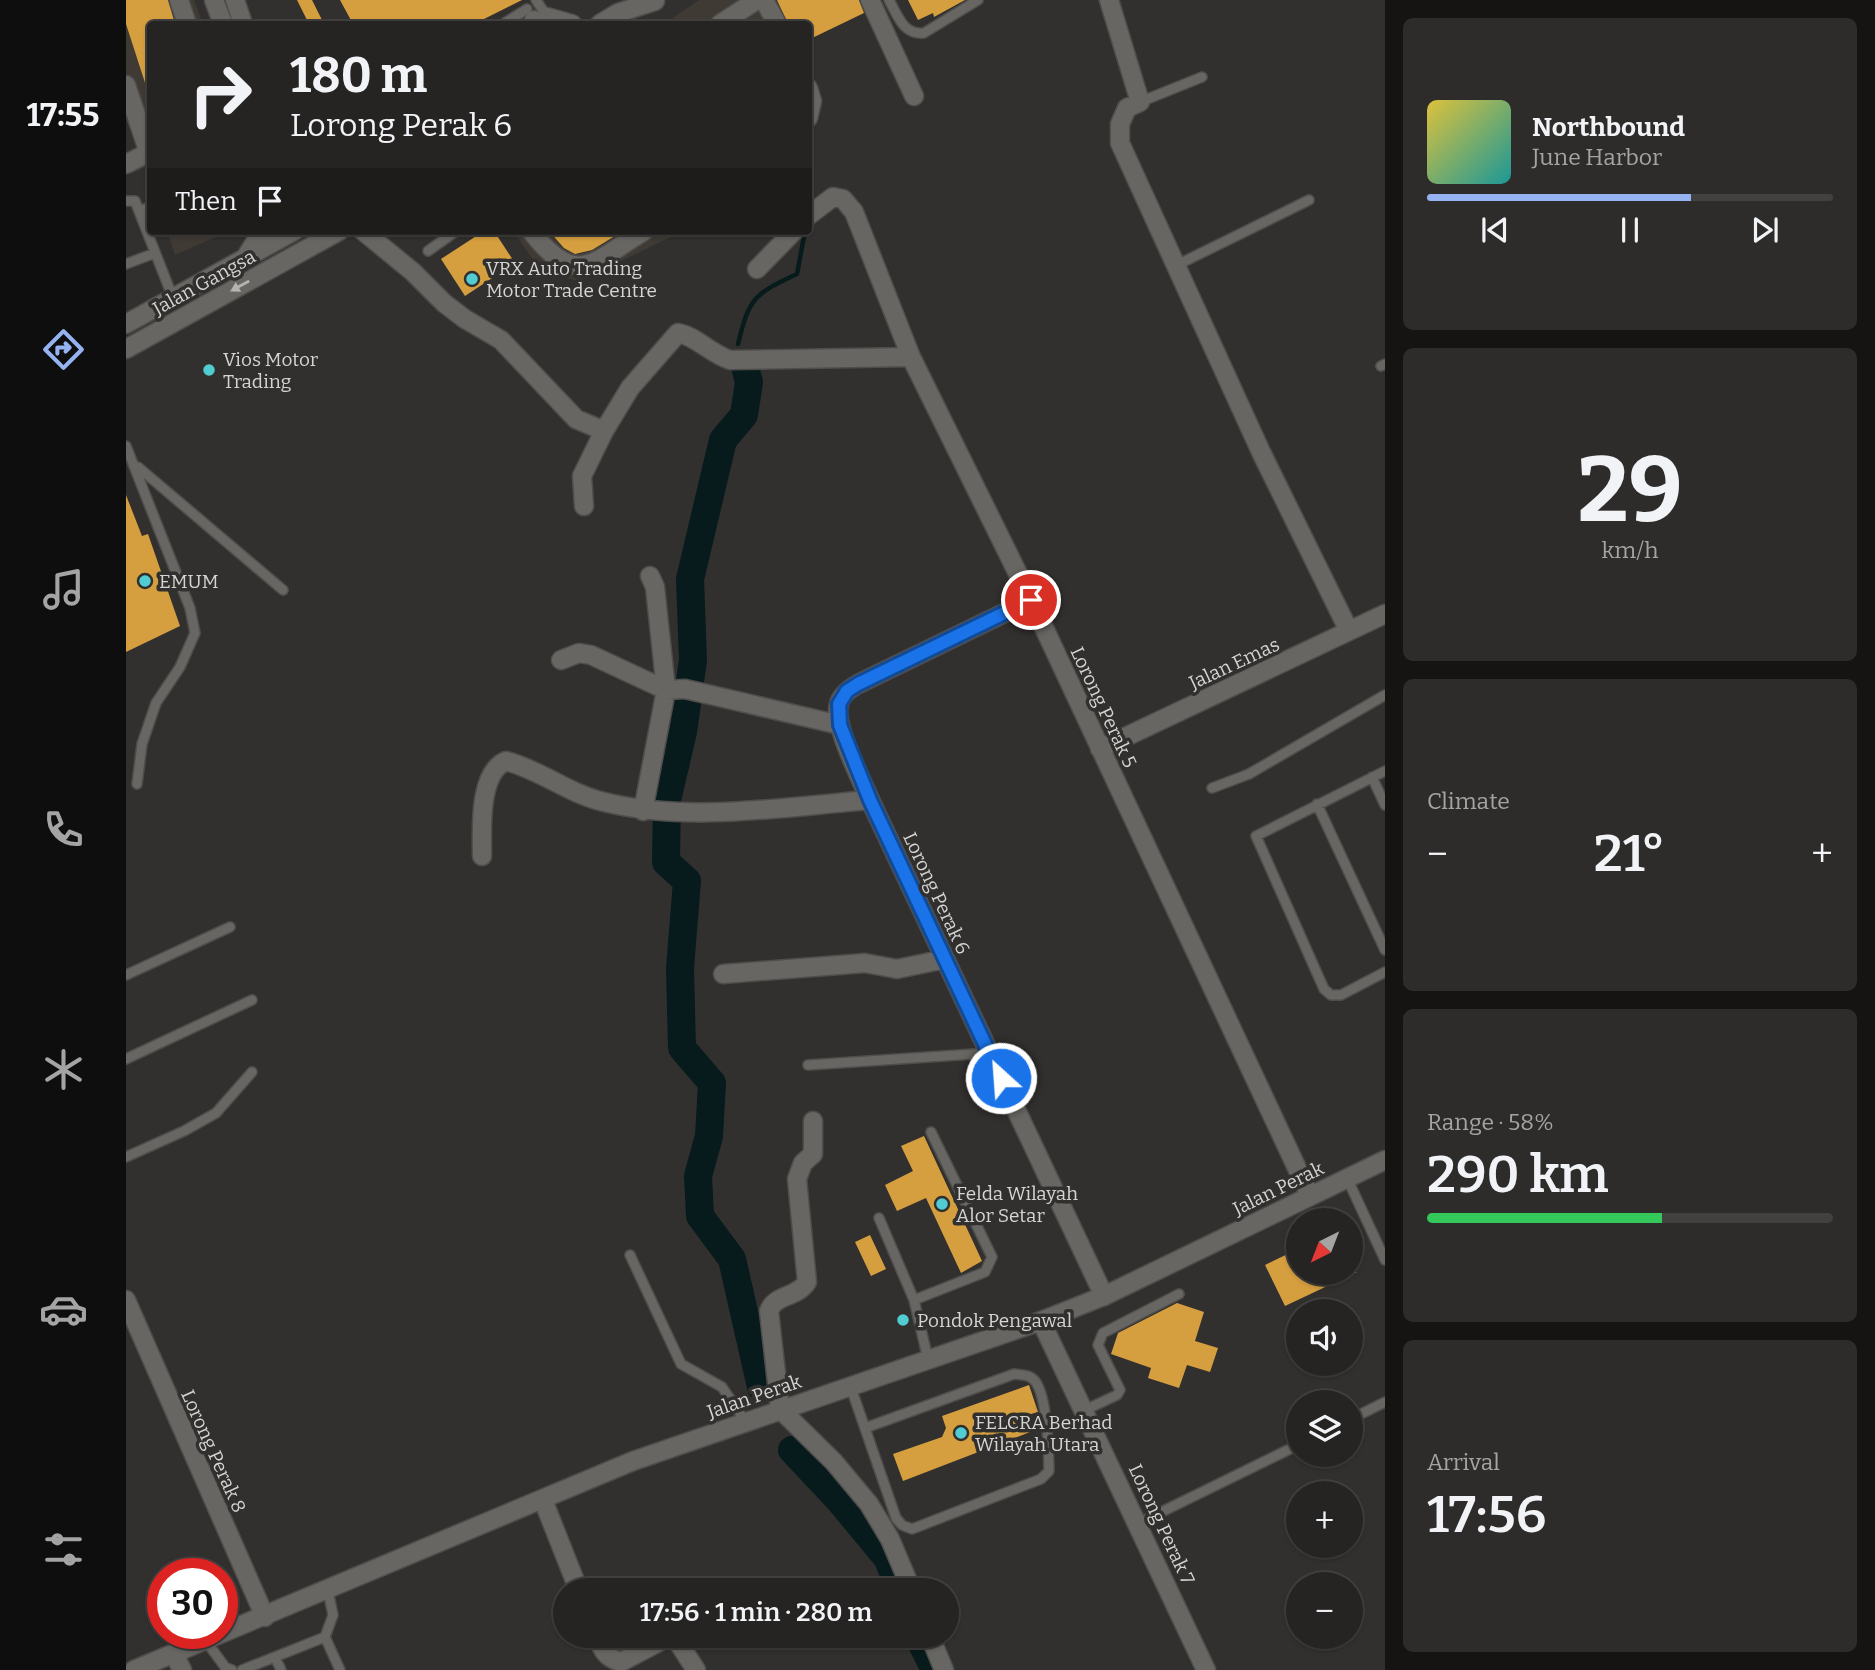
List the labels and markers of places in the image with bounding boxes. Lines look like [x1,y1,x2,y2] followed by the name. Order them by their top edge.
[486,257,657,302] place label: VRX Auto Trading Motor Trade Centre
[464,271,480,287] marker: VRX Auto Trading Motor Trade Centre
[223,348,319,393] place label: Vios Motor Trading
[201,362,217,378] marker: Vios Motor Trading
[159,570,219,593] place label: EMUM
[1001,570,1061,630] pin
[137,573,153,589] marker: EMUM
[956,1182,1078,1227] place label: Felda Wilayah Alor Setar
[934,1196,950,1212] marker: Felda Wilayah Alor Setar
[917,1309,1072,1332] place label: Pondok Pengawal
[895,1312,911,1328] marker: Pondok Pengawal
[975,1411,1113,1456] place label: FELCRA Berhad Wilayah Utara
[953,1425,969,1441] marker: FELCRA Berhad Wilayah Utara

